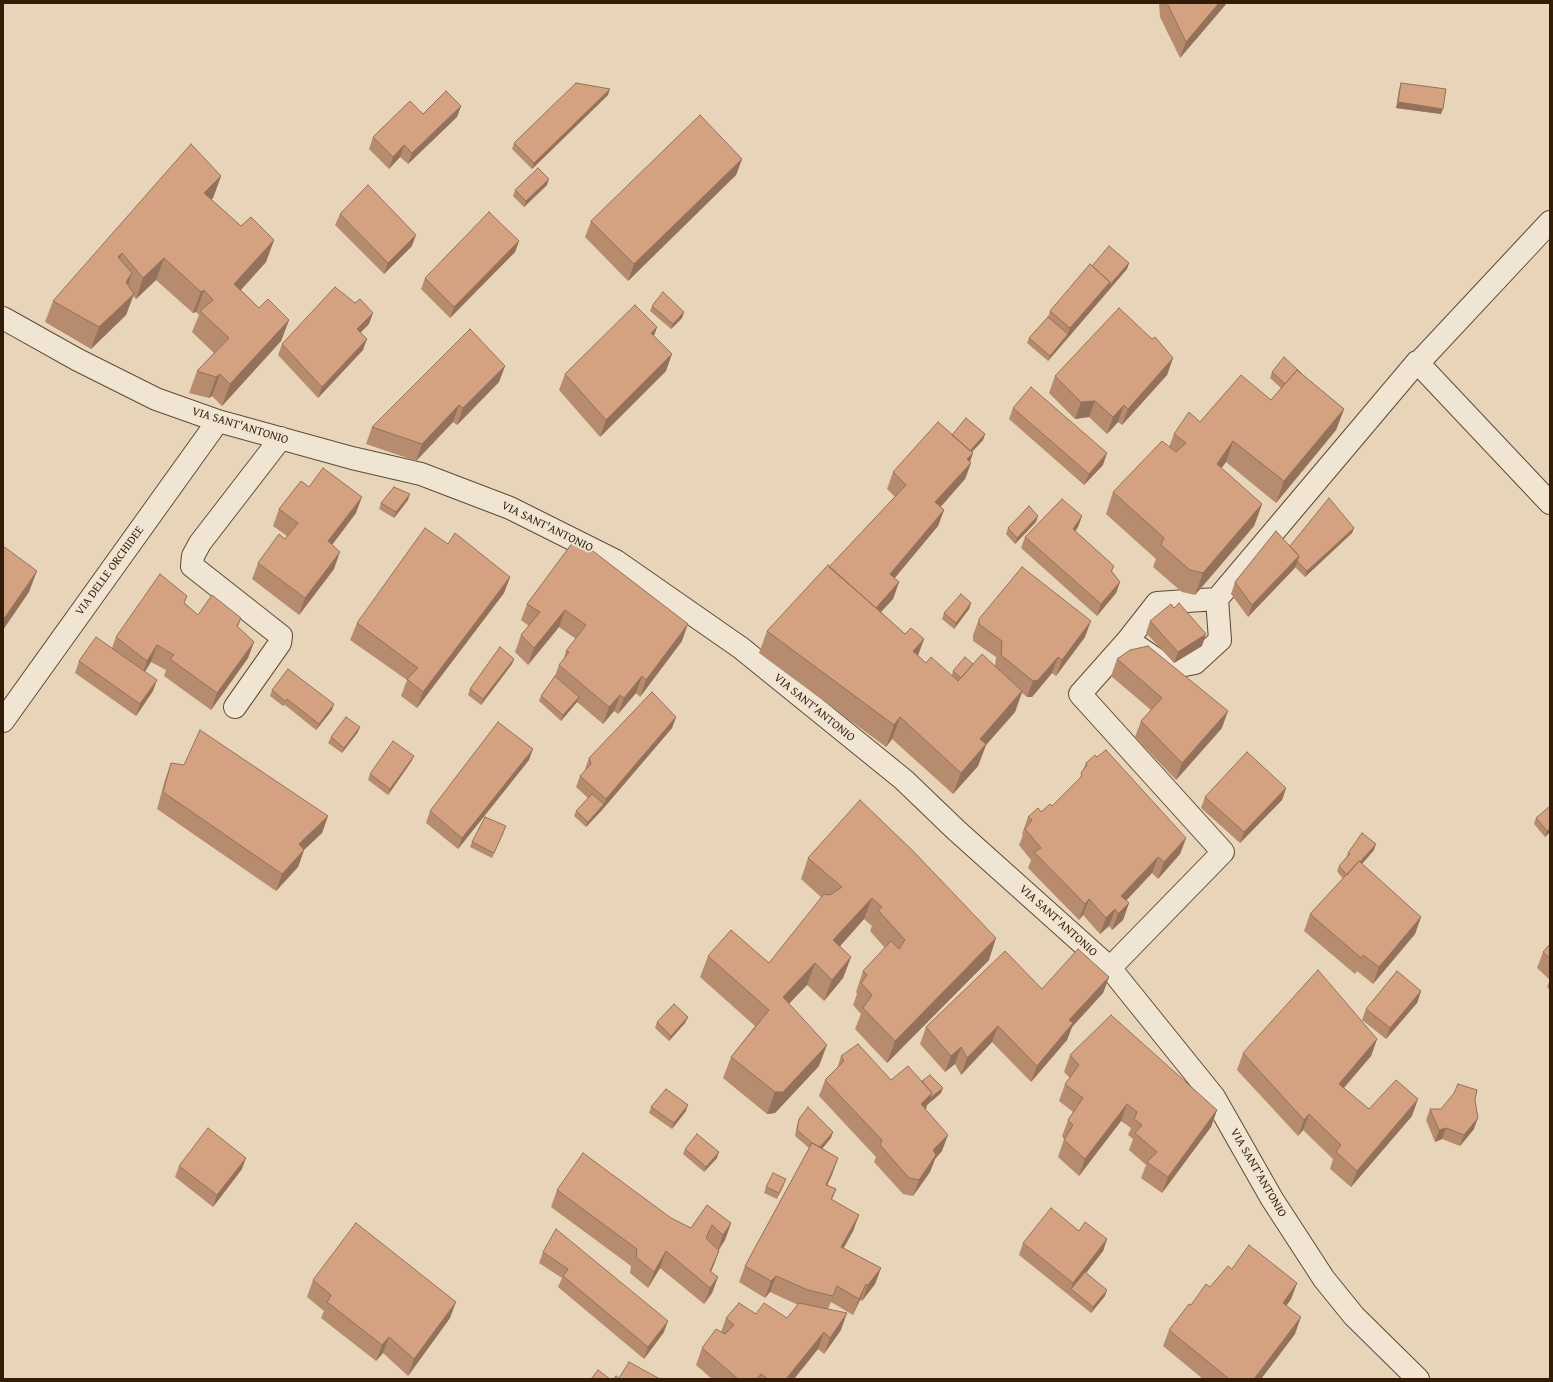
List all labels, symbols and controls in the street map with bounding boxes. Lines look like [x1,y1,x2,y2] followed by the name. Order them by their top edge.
[190,404,290,448] street label: VIA SANT'ANTONIO
[499,499,595,555] street label: VIA SANT'ANTONIO
[73,523,147,619] street label: VIA DELLE ORCHIDEE
[771,671,857,745] street label: VIA SANT'ANTONIO
[1016,882,1100,960] street label: VIA SANT'ANTONIO
[1227,1126,1289,1220] street label: VIA SANT'ANTONIO

